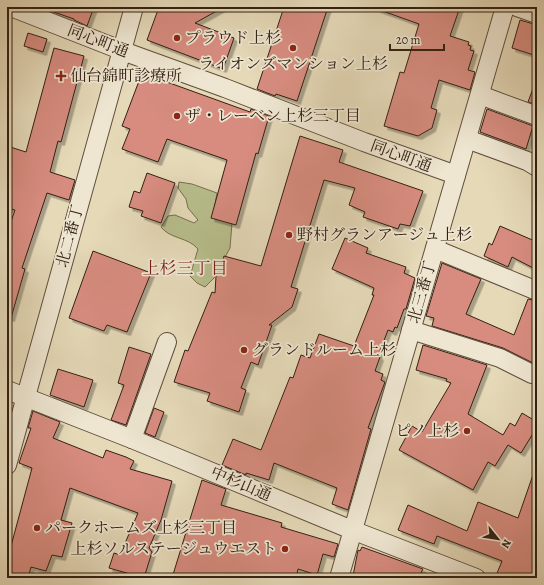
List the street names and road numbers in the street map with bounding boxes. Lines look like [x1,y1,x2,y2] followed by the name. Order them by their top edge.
[64,19,132,63] street label: 同心町通
[367,135,435,177] street label: 同心町通
[51,202,89,270] street label: 北二番丁
[403,258,441,326] street label: 北三番丁
[207,461,275,507] street label: 中杉山通

